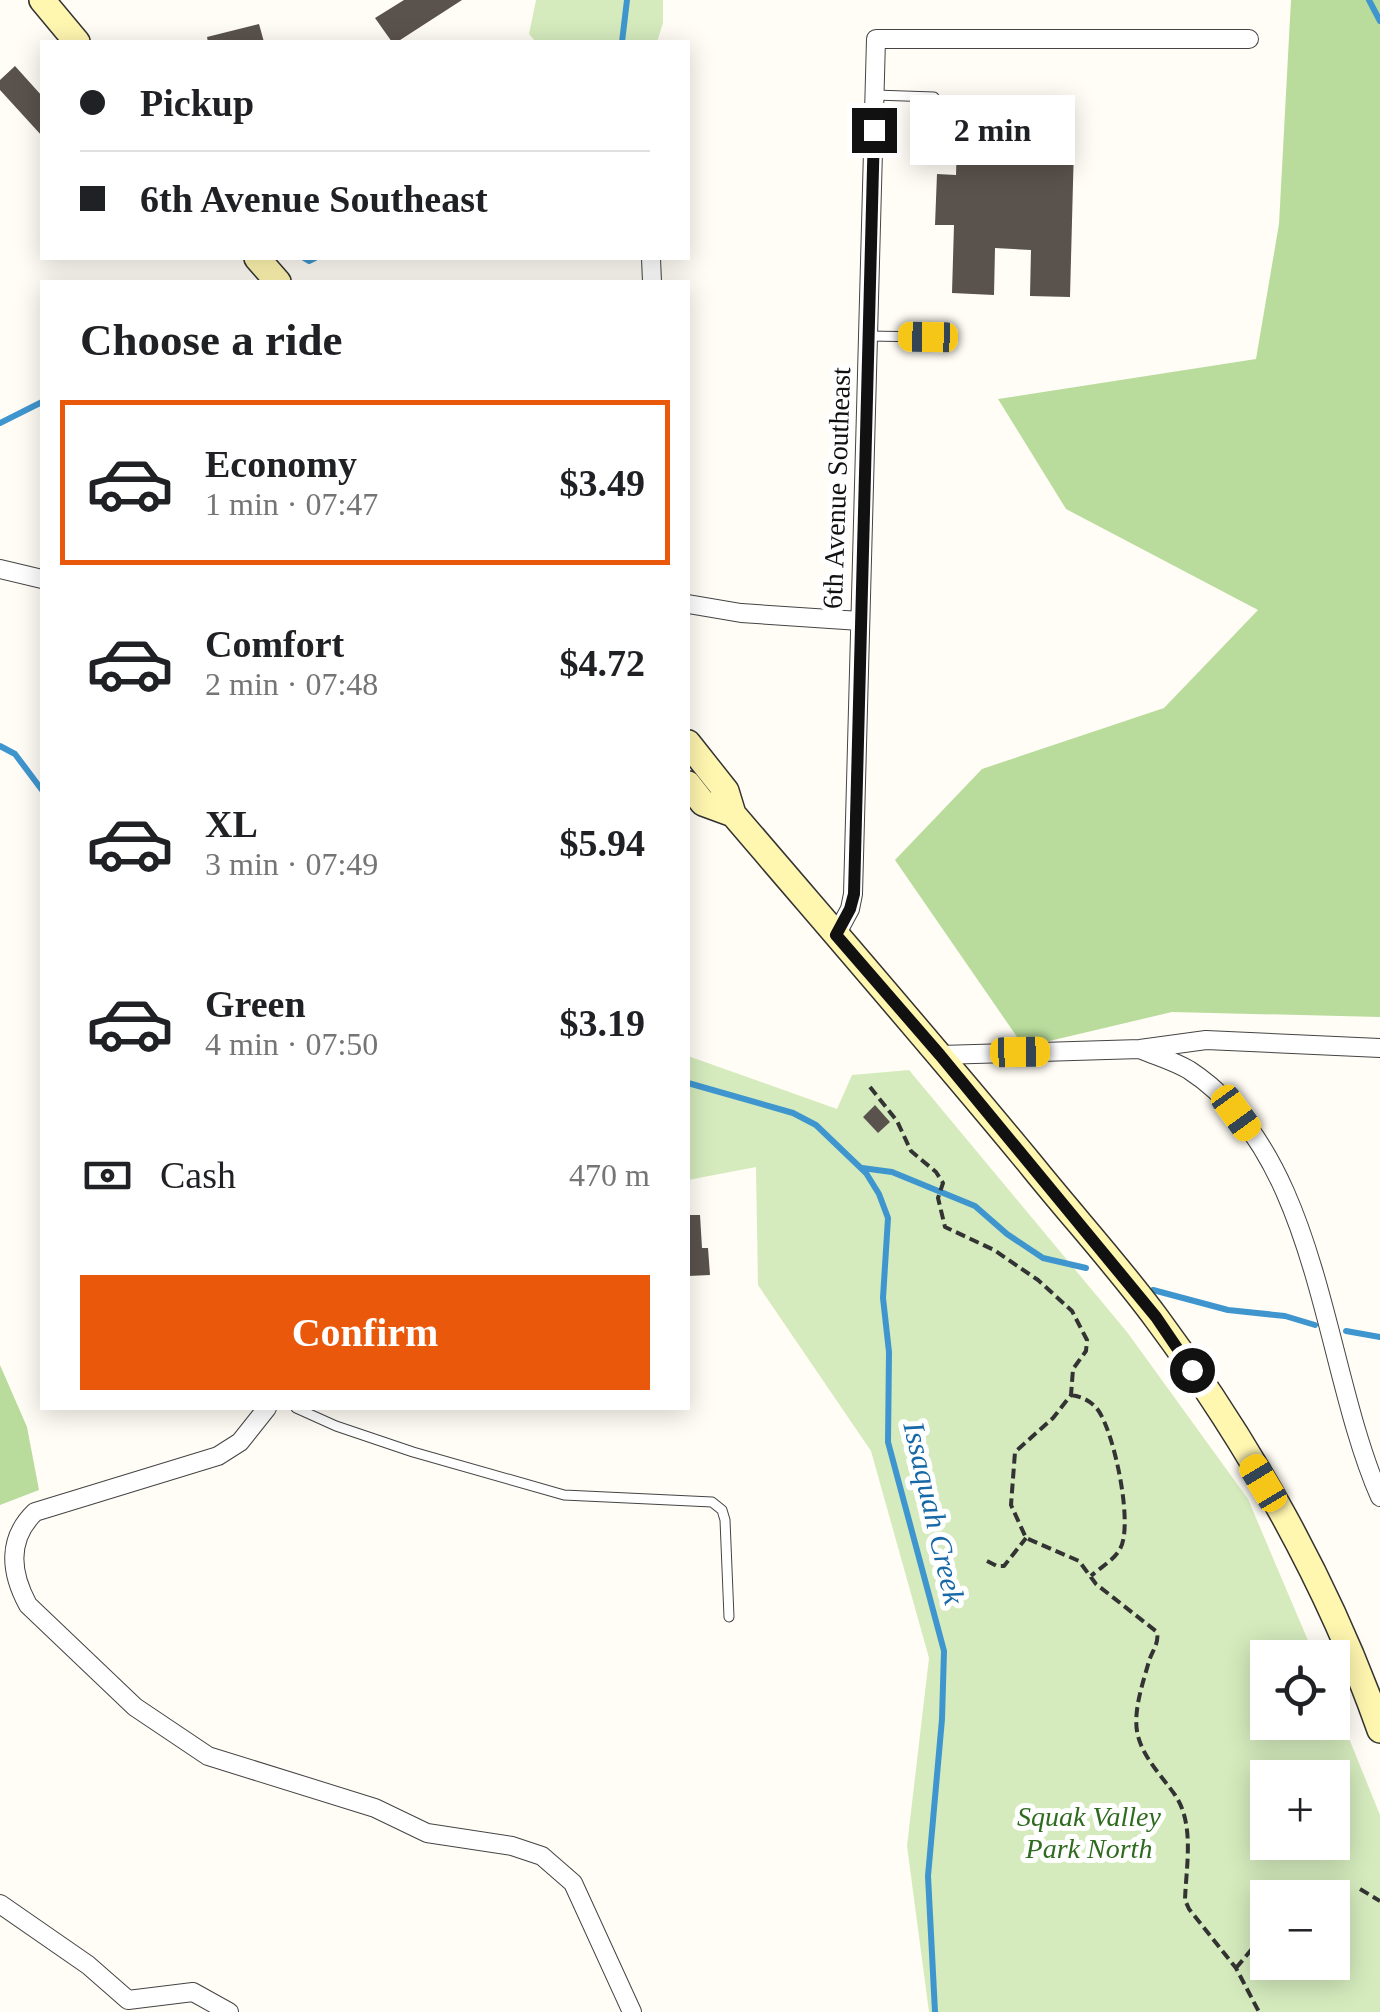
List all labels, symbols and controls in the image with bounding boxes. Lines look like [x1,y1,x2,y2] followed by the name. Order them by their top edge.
[140,82,254,124] text: Pickup
[909,95,1074,165] callout: 2 min
[852,108,897,153] route end
[954,112,1031,148] text: 2 min
[140,178,488,220] text: 6th Avenue Southeast
[80,315,343,365] text: Choose a ride
[898,321,958,353] car
[817,366,856,610] street label: 6th Avenue Southeast
[85,438,175,528] icon: car
[205,443,357,485] text: Economy
[560,462,645,504] text: $3.49
[205,486,378,522] text: 1 min · 07:47
[85,618,175,708] icon: car
[205,623,344,665] text: Comfort
[560,642,645,684] text: $4.72
[205,666,378,702] text: 2 min · 07:48
[85,798,175,888] icon: car
[205,803,258,845] text: XL
[560,822,645,864] text: $5.94
[205,846,378,882] text: 3 min · 07:49
[85,978,175,1068] icon: car
[205,983,306,1025] text: Green
[560,1002,645,1044] text: $3.19
[205,1026,378,1062] text: 4 min · 07:50
[990,1036,1050,1068] car
[1206,1080,1266,1146] car
[80,1148,135,1203] icon: cash
[160,1154,236,1196] text: Cash
[569,1157,650,1193] text: 470 m
[80,1275,650,1390] button: Confirm
[1170,1348,1215,1393] route start
[897,1417,972,1608] water label: Issaquah Creek
[1235,1450,1291,1516] car
[1250,1640,1350,1980] map controls
[1250,1640,1350,1740] button: locate
[1250,1760,1350,1860] button: +
[1017,1801,1161,1864] park label: Squak Valley Park North
[1250,1880,1350,1980] button: −

